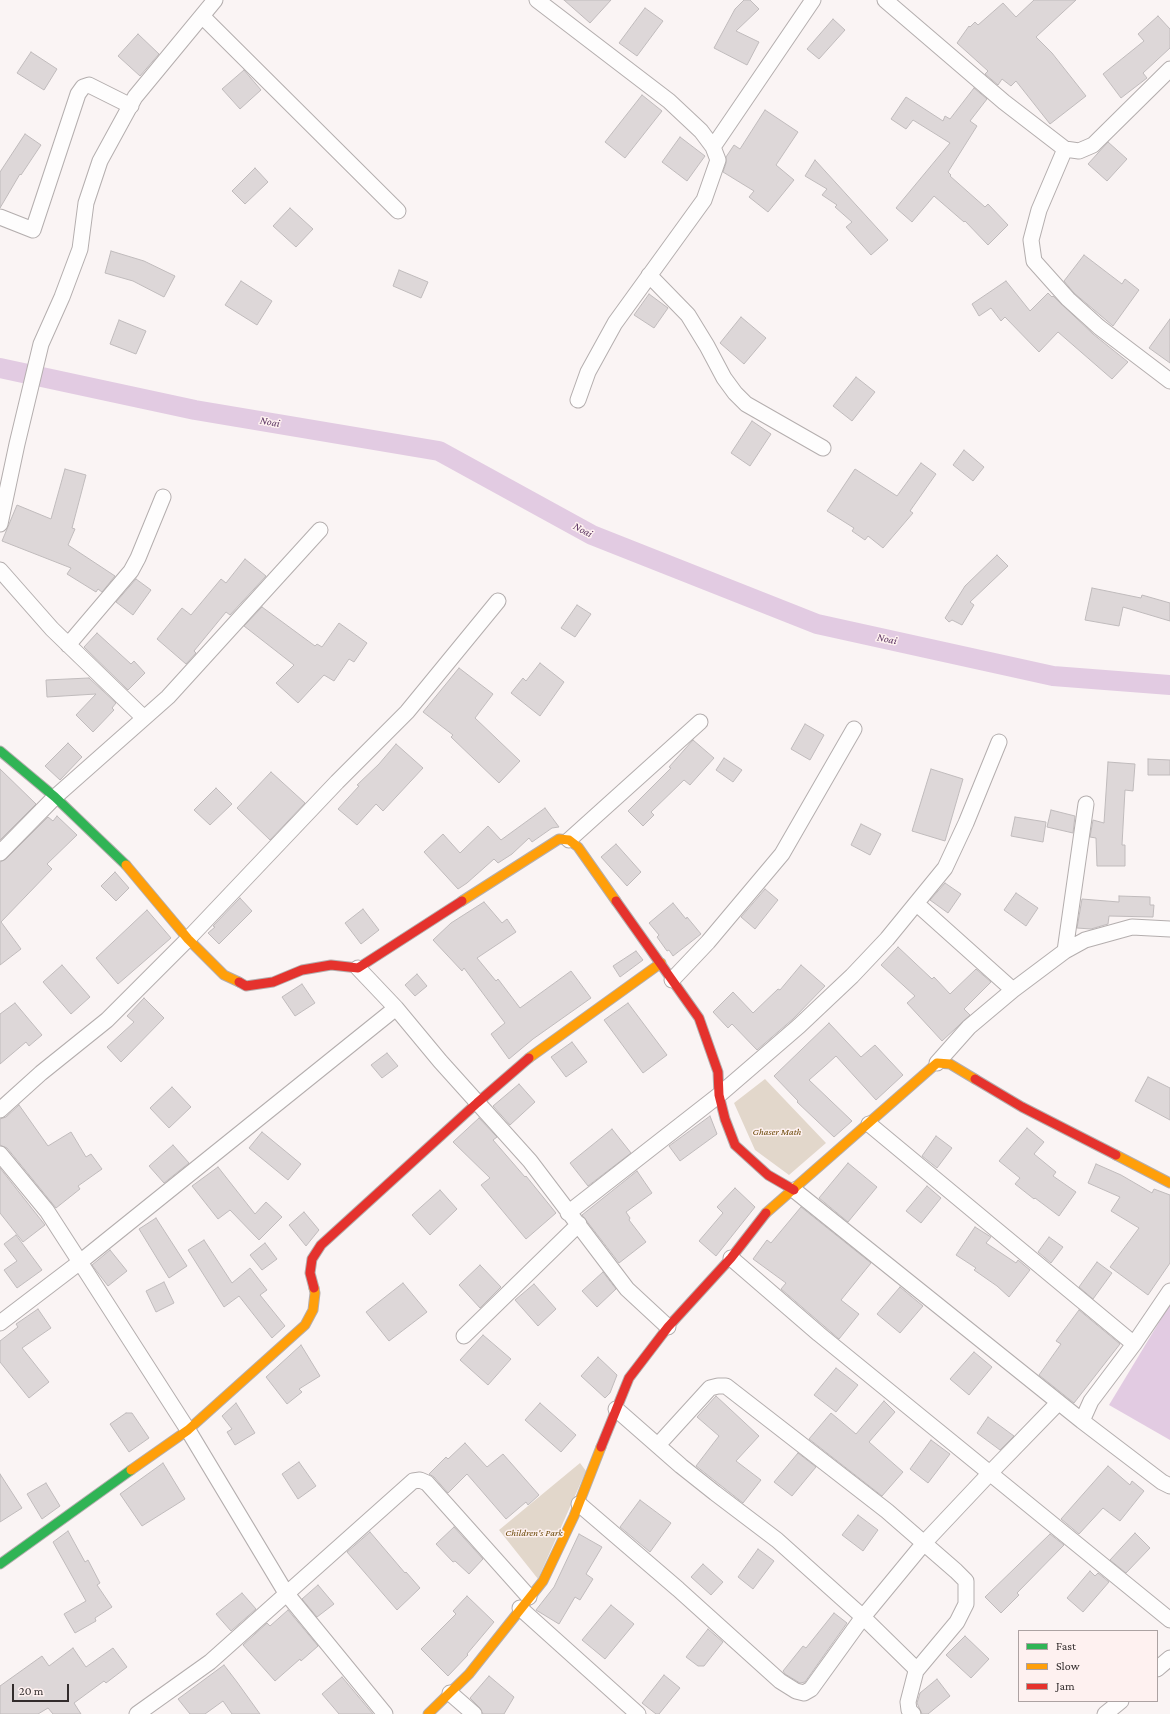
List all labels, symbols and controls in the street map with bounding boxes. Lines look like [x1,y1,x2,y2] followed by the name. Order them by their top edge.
[259,414,281,430] water label: Noai
[571,519,595,541] water label: Noai
[876,630,898,648] water label: Noai
[753,1126,801,1138] park label: Ghaser Math
[505,1527,563,1539] park label: Children's Park
[1018,1630,1158,1702] legend
[1056,1639,1076,1653] text: Fast
[1056,1659,1080,1673] text: Slow
[14,1676,71,1702] scale bar
[1056,1679,1075,1693] text: Jam
[19,1684,43,1698] text: 20 m

